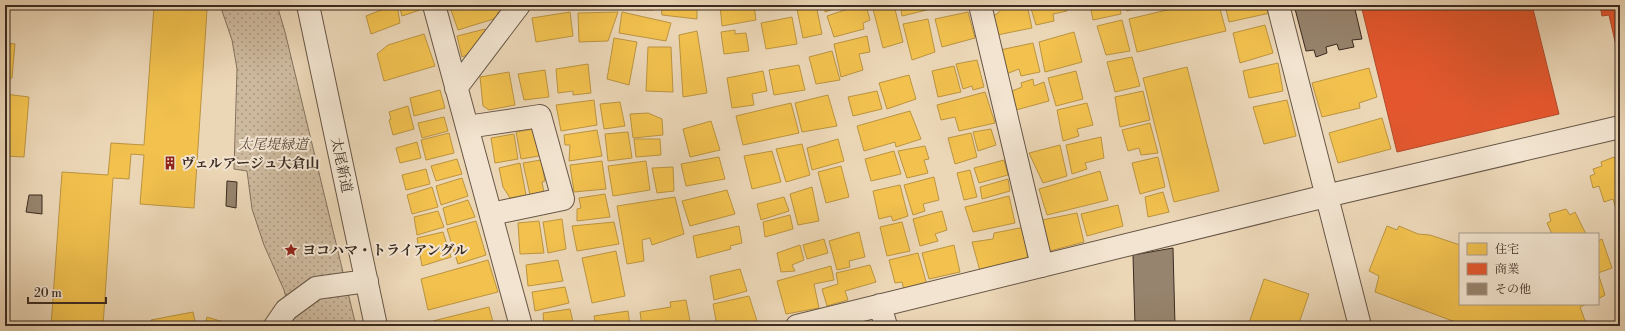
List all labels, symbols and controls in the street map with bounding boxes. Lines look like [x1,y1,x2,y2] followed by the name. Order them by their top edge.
[238,136,310,154] park label: 太尾堤緑道
[326,136,356,194] street label: 太尾新道
[162,155,178,171] building icon: ヴェルアージュ大倉山
[181,155,319,173] place label: ヴェルアージュ大倉山
[1459,233,1599,305] legend
[283,242,299,258] place icon: ヨコハマ・トライアングル
[302,242,468,260] place label: ヨコハマ・トライアングル
[1495,242,1519,257] text: 住宅
[1495,262,1519,277] text: 商業
[28,279,106,305] scale bar
[1495,282,1531,297] text: その他
[34,286,62,301] text: 20 m

